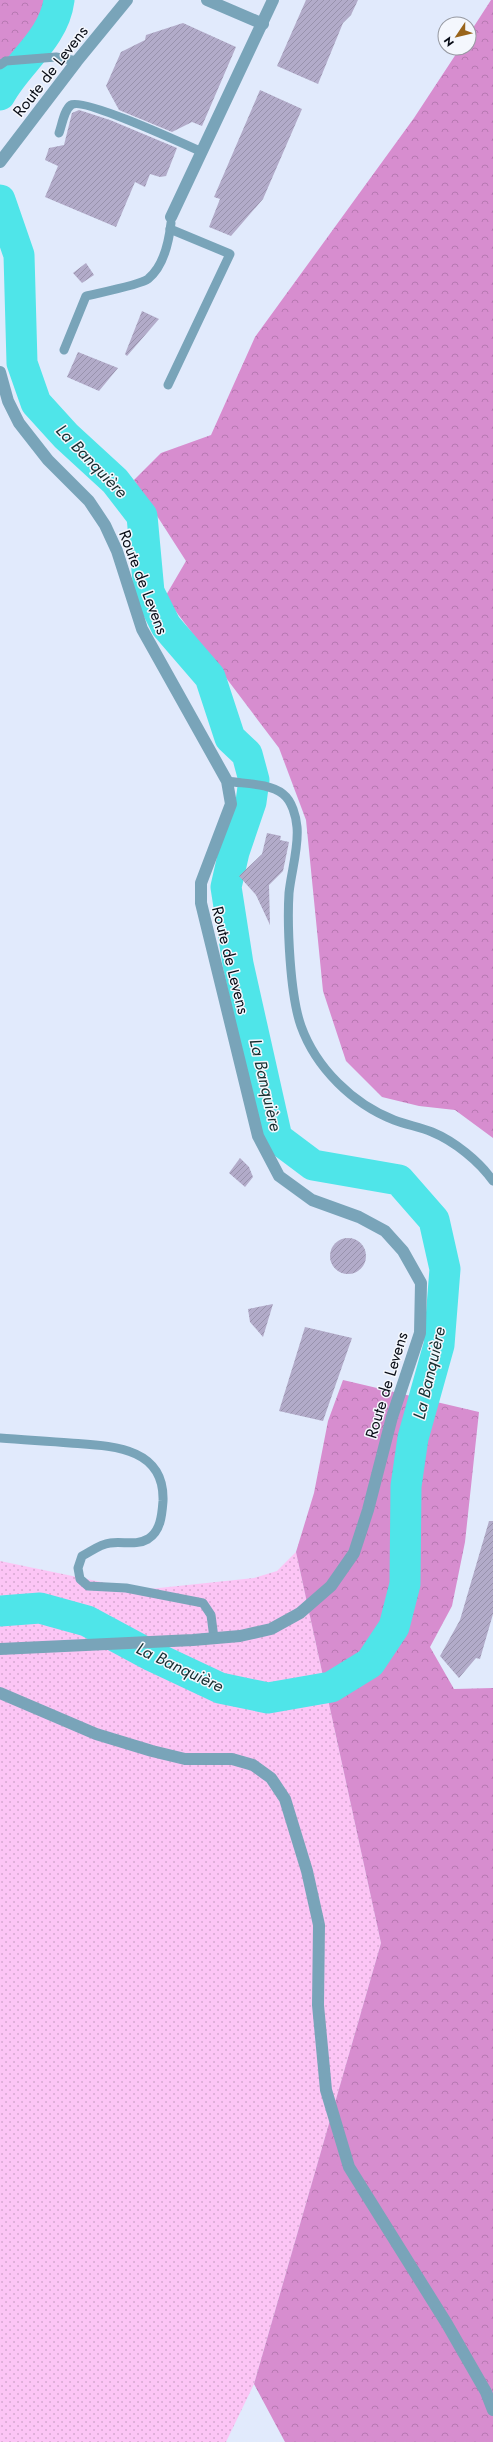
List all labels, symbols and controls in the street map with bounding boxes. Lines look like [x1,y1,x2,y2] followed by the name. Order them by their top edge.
[437,16,477,56] north arrow
[7,21,93,122] street label: Route de Levens
[440,34,458,50] text: N
[51,419,134,503] water label: La Banquière
[113,527,174,638] street label: Route de Levens
[206,904,255,1016] street label: Route de Levens
[244,1037,288,1134] water label: La Banquière
[407,1324,451,1421] water label: La Banquière
[359,1329,414,1441] street label: Route de Levens
[132,1636,228,1698] water label: La Banquière

